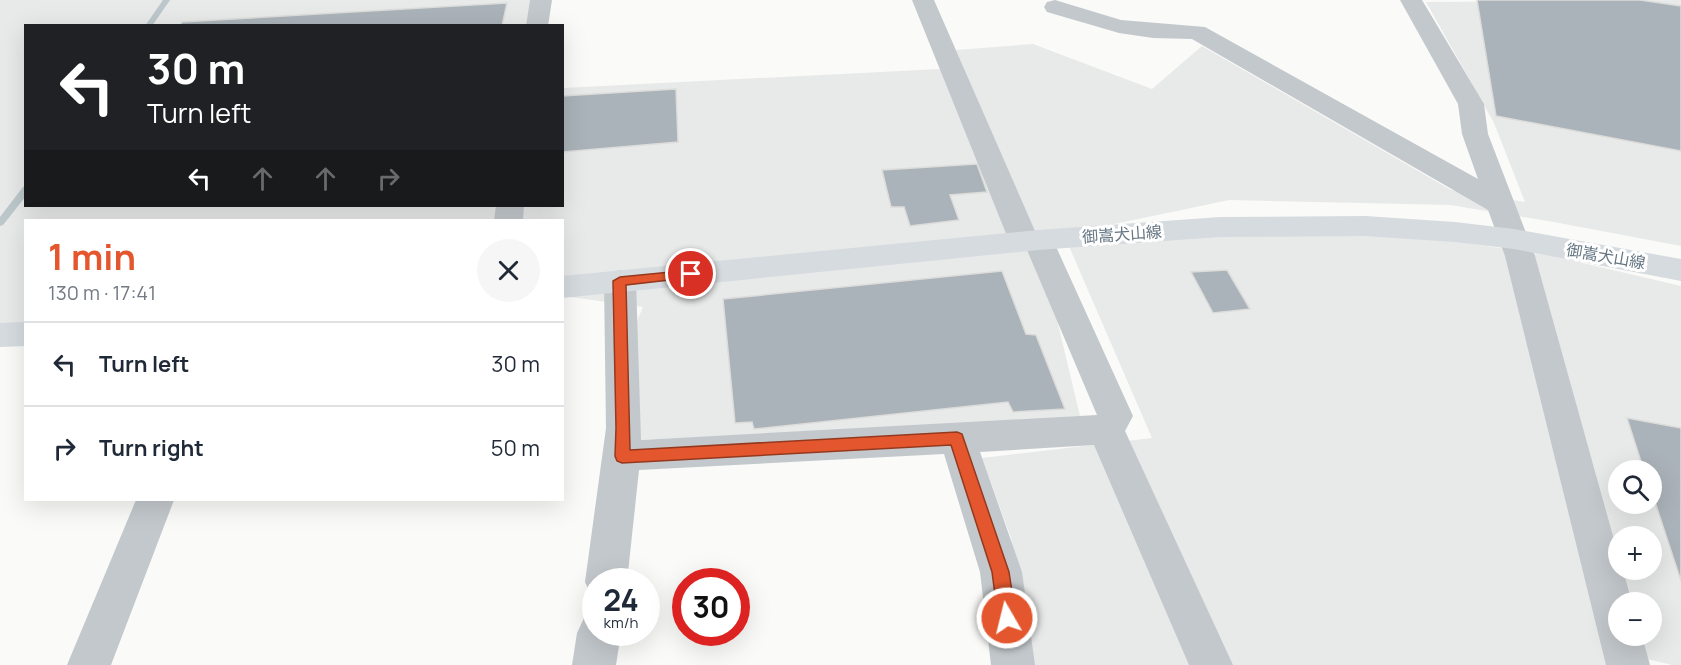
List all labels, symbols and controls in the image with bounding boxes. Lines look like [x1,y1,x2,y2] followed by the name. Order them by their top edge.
[147,39,245,97] text: 30 m
[48,48,126,126] icon: left
[147,94,251,131] text: Turn left
[183,162,216,195] icon: left
[246,162,279,195] icon: ahead
[309,162,342,195] icon: ahead
[372,162,405,195] icon: right
[1081,220,1163,248] street label: 御嵩犬山線
[48,232,136,281] text: 1 min
[1565,238,1647,274] street label: 御嵩犬山線
[477,239,540,302] button: close
[665,248,716,299] pin
[674,257,707,290] icon: arrive
[48,279,156,306] text: 130 m · 17:41
[48,348,81,381] icon: left
[99,349,189,379] text: Turn left
[491,349,540,379] text: 30 m
[48,432,81,465] icon: right
[99,433,204,463] text: Turn right
[491,433,540,463] text: 50 m
[1608,460,1662,646] map controls
[1608,460,1662,514] button: search
[1608,526,1662,580] button: +
[672,568,750,646] speed limit sign: 30
[603,579,639,620] text: 24
[975,586,1039,650] position arrow
[1608,592,1662,646] button: −
[604,612,638,633] text: km/h

